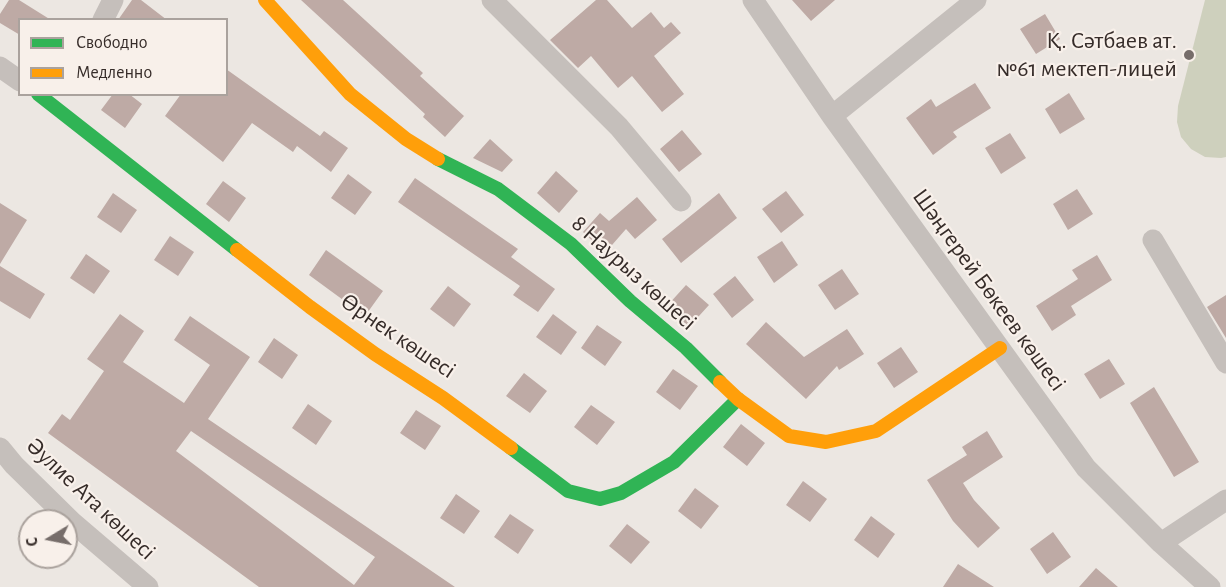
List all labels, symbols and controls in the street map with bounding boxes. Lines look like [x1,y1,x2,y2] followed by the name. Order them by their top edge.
[18,18,228,96] legend
[996,27,1177,83] place label: Қ. Сәтбаев ат. №61 мектеп-лицей
[76,34,148,52] text: Свободно
[1182,48,1196,62] marker: Қ. Сәтбаев ат. №61 мектеп-лицей
[76,64,152,82] text: Медленно
[906,183,1072,397] street label: Шәңгерей Бөкеев көшесі
[565,209,703,337] street label: 8 Наурыз көшесі
[335,287,461,385] street label: Өрнек көшесі
[20,432,162,566] street label: Әулие Ата көшесі
[18,509,78,569] north arrow
[24,536,41,548] text: С

